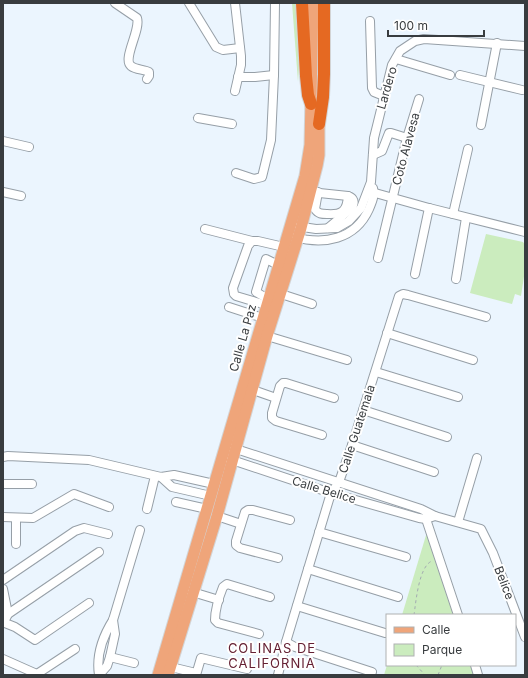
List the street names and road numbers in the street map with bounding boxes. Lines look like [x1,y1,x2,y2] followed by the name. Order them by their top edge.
[373,65,400,111] street label: Lardero
[389,111,422,187] street label: Coto Alavesa
[226,302,259,373] street label: Calle La Paz
[335,383,378,475] street label: Calle Guatemala
[290,473,358,506] street label: Calle Belice
[491,564,518,602] street label: Belice

